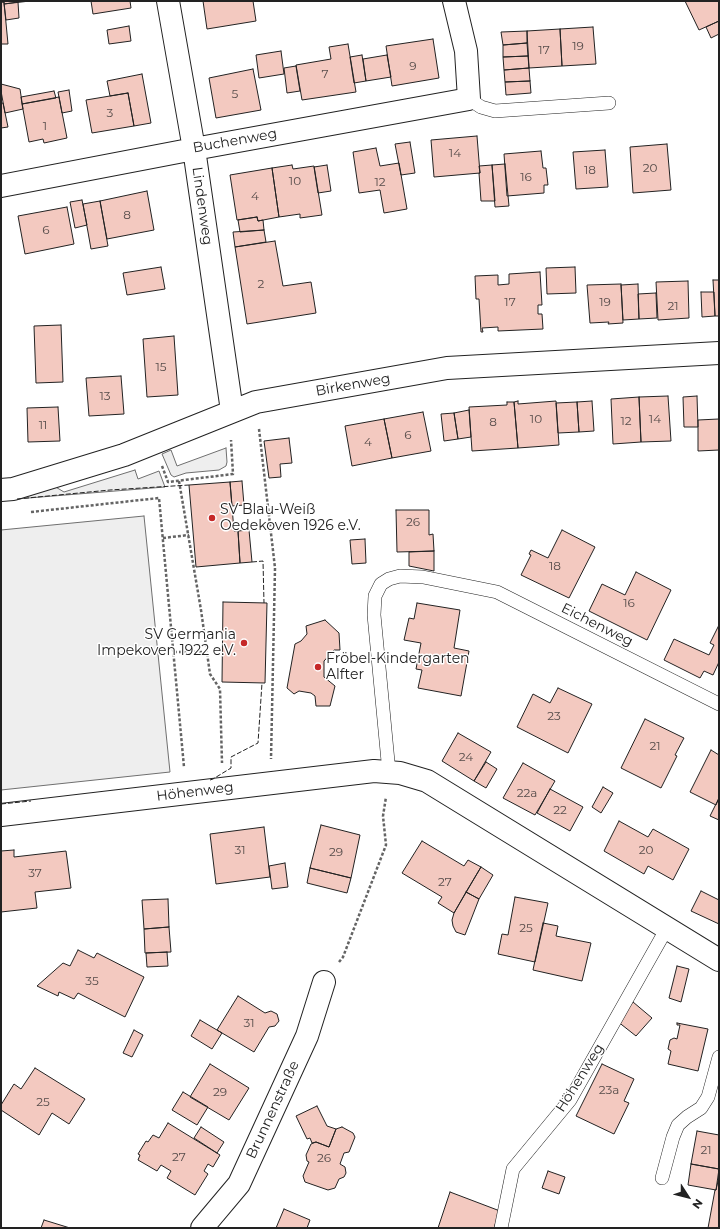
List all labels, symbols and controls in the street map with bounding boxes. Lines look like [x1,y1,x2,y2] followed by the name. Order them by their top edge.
[572,39,584,53] house number: 19
[538,43,550,57] house number: 17
[409,59,417,73] house number: 9
[321,67,329,81] house number: 7
[232,87,238,101] house number: 5
[107,106,113,120] house number: 3
[43,119,47,133] house number: 1
[192,125,278,157] street label: Buchenweg
[449,146,461,160] house number: 14
[643,161,657,175] house number: 20
[584,163,596,177] house number: 18
[188,166,216,246] street label: Lindenweg
[520,170,532,184] house number: 16
[289,174,301,188] house number: 10
[374,175,386,189] house number: 12
[251,189,259,203] house number: 4
[123,208,131,222] house number: 8
[42,223,50,237] house number: 6
[258,277,264,291] house number: 2
[504,295,516,309] house number: 17
[599,295,611,309] house number: 19
[667,299,679,313] house number: 21
[155,360,167,374] house number: 15
[314,370,392,400] street label: Birkenweg
[99,389,111,403] house number: 13
[530,412,542,426] house number: 10
[649,412,661,426] house number: 14
[620,414,632,428] house number: 12
[489,415,497,429] house number: 8
[39,418,47,432] house number: 11
[404,428,412,442] house number: 6
[364,435,372,449] house number: 4
[220,502,361,534] place label: SV Blau-Weiß Oedekoven 1926 e.V.
[207,513,217,523] marker: SV Blau-Weiß Oedekoven 1926 e.V.
[406,515,420,529] house number: 26
[549,559,561,573] house number: 18
[623,596,635,610] house number: 16
[558,600,636,650] street label: Eichenweg
[97,627,236,660] place label: SV Germania Impekoven 1922 e.V.
[239,638,249,648] marker: SV Germania Impekoven 1922 e.V.
[326,651,470,684] place label: Fröbel-Kindergarten Alfter
[313,662,323,672] marker: Fröbel-Kindergarten Alfter
[547,709,561,723] house number: 23
[649,739,661,753] house number: 21
[459,750,473,764] house number: 24
[155,779,235,805] street label: Höhenweg
[517,786,537,800] house number: 22a
[553,803,567,817] house number: 22
[234,843,246,857] house number: 31
[639,843,653,857] house number: 20
[329,845,343,859] house number: 29
[28,866,42,880] house number: 37
[438,875,452,889] house number: 27
[519,921,533,935] house number: 25
[85,974,99,988] house number: 35
[243,1016,255,1030] house number: 31
[552,1041,608,1115] street label: Höhenweg
[243,1058,303,1162] street label: Brunnenstraße
[599,1083,619,1097] house number: 23a
[213,1085,227,1099] house number: 29
[36,1095,50,1109] house number: 25
[700,1143,712,1157] house number: 21
[172,1150,186,1164] house number: 27
[317,1151,331,1165] house number: 26
[668,1177,708,1217] north arrow
[689,1196,706,1212] text: N

